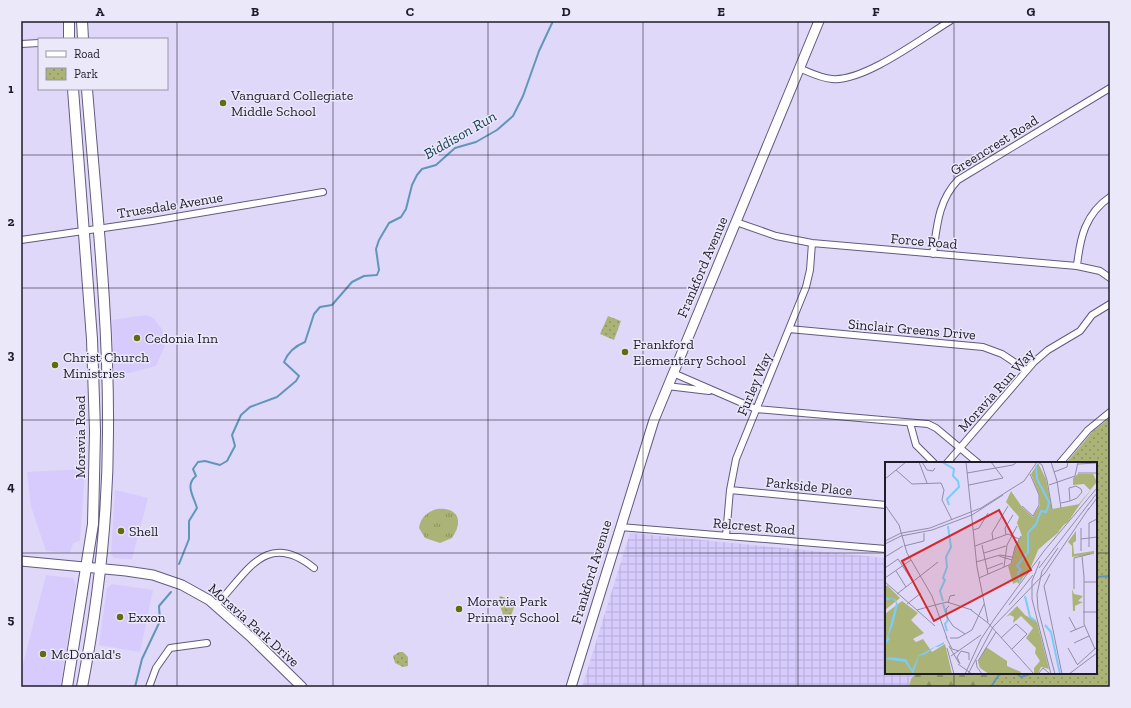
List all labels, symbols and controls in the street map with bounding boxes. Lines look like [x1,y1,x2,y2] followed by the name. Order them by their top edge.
[96,4,105,19] text: A
[251,4,259,19] text: B
[406,4,414,19] text: C
[561,4,571,19] text: D
[717,4,725,19] text: E
[872,4,880,19] text: F
[1027,4,1036,19] text: G
[38,38,168,90] legend
[74,47,100,61] text: Road
[74,67,99,81] text: Park
[8,81,14,96] text: 1
[230,87,354,120] place label: Vanguard Collegiate Middle School
[218,98,228,108] marker: Vanguard Collegiate Middle School
[421,107,500,163] water label: Biddison Run
[947,111,1042,179] street label: Greencrest Road
[116,189,225,222] street label: Truesdale Avenue
[8,214,15,229] text: 2
[674,214,732,320] street label: Frankford Avenue
[890,230,958,253] street label: Force Road
[847,315,977,344] street label: Sinclair Greens Drive
[145,330,218,347] place label: Cedonia Inn
[132,333,142,343] marker: Cedonia Inn
[633,336,746,369] place label: Frankford Elementary School
[955,345,1039,435] street label: Moravia Run Way
[8,347,15,362] text: 3
[620,347,630,357] marker: Frankford Elementary School
[63,349,149,382] place label: Christ Church Ministries
[734,349,776,418] street label: Furley Way
[50,360,60,370] marker: Christ Church Ministries
[72,395,89,478] street label: Moravia Road
[885,462,1097,674] inset map
[765,474,853,500] street label: Parkside Place
[7,479,15,494] text: 4
[712,514,796,539] street label: Relcrest Road
[568,518,616,626] street label: Frankford Avenue
[129,523,159,540] place label: Shell
[116,526,126,536] marker: Shell
[205,580,303,671] street label: Moravia Park Drive
[467,593,560,626] place label: Moravia Park Primary School
[454,604,464,614] marker: Moravia Park Primary School
[128,609,166,626] place label: Exxon
[8,612,15,627] text: 5
[115,612,125,622] marker: Exxon
[51,646,121,663] place label: McDonald's
[38,649,48,659] marker: McDonald's

